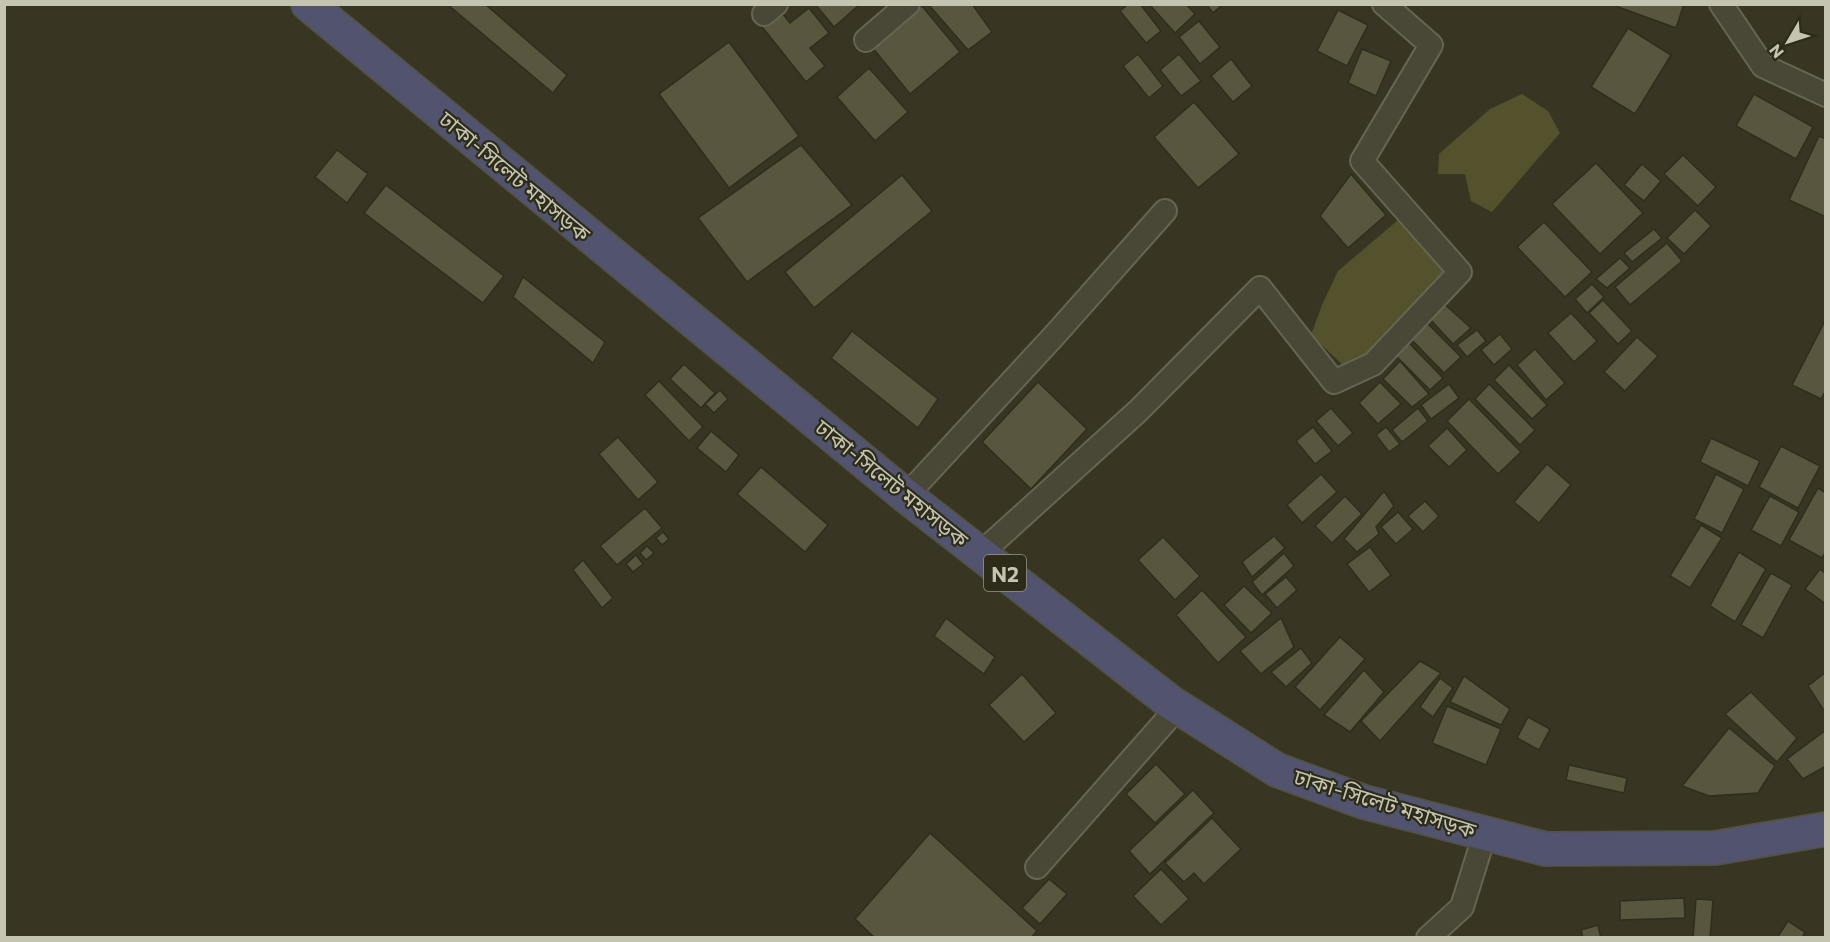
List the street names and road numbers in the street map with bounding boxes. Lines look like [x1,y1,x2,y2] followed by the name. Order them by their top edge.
[433,104,596,247] street label: ঢাকা-সিলেট মহাসড়ক
[809,412,974,553] street label: ঢাকা-সিলেট মহাসড়ক
[984,555,1026,591] road number: N2
[1290,762,1479,844] street label: ঢাকা-সিলেট মহাসড়ক

